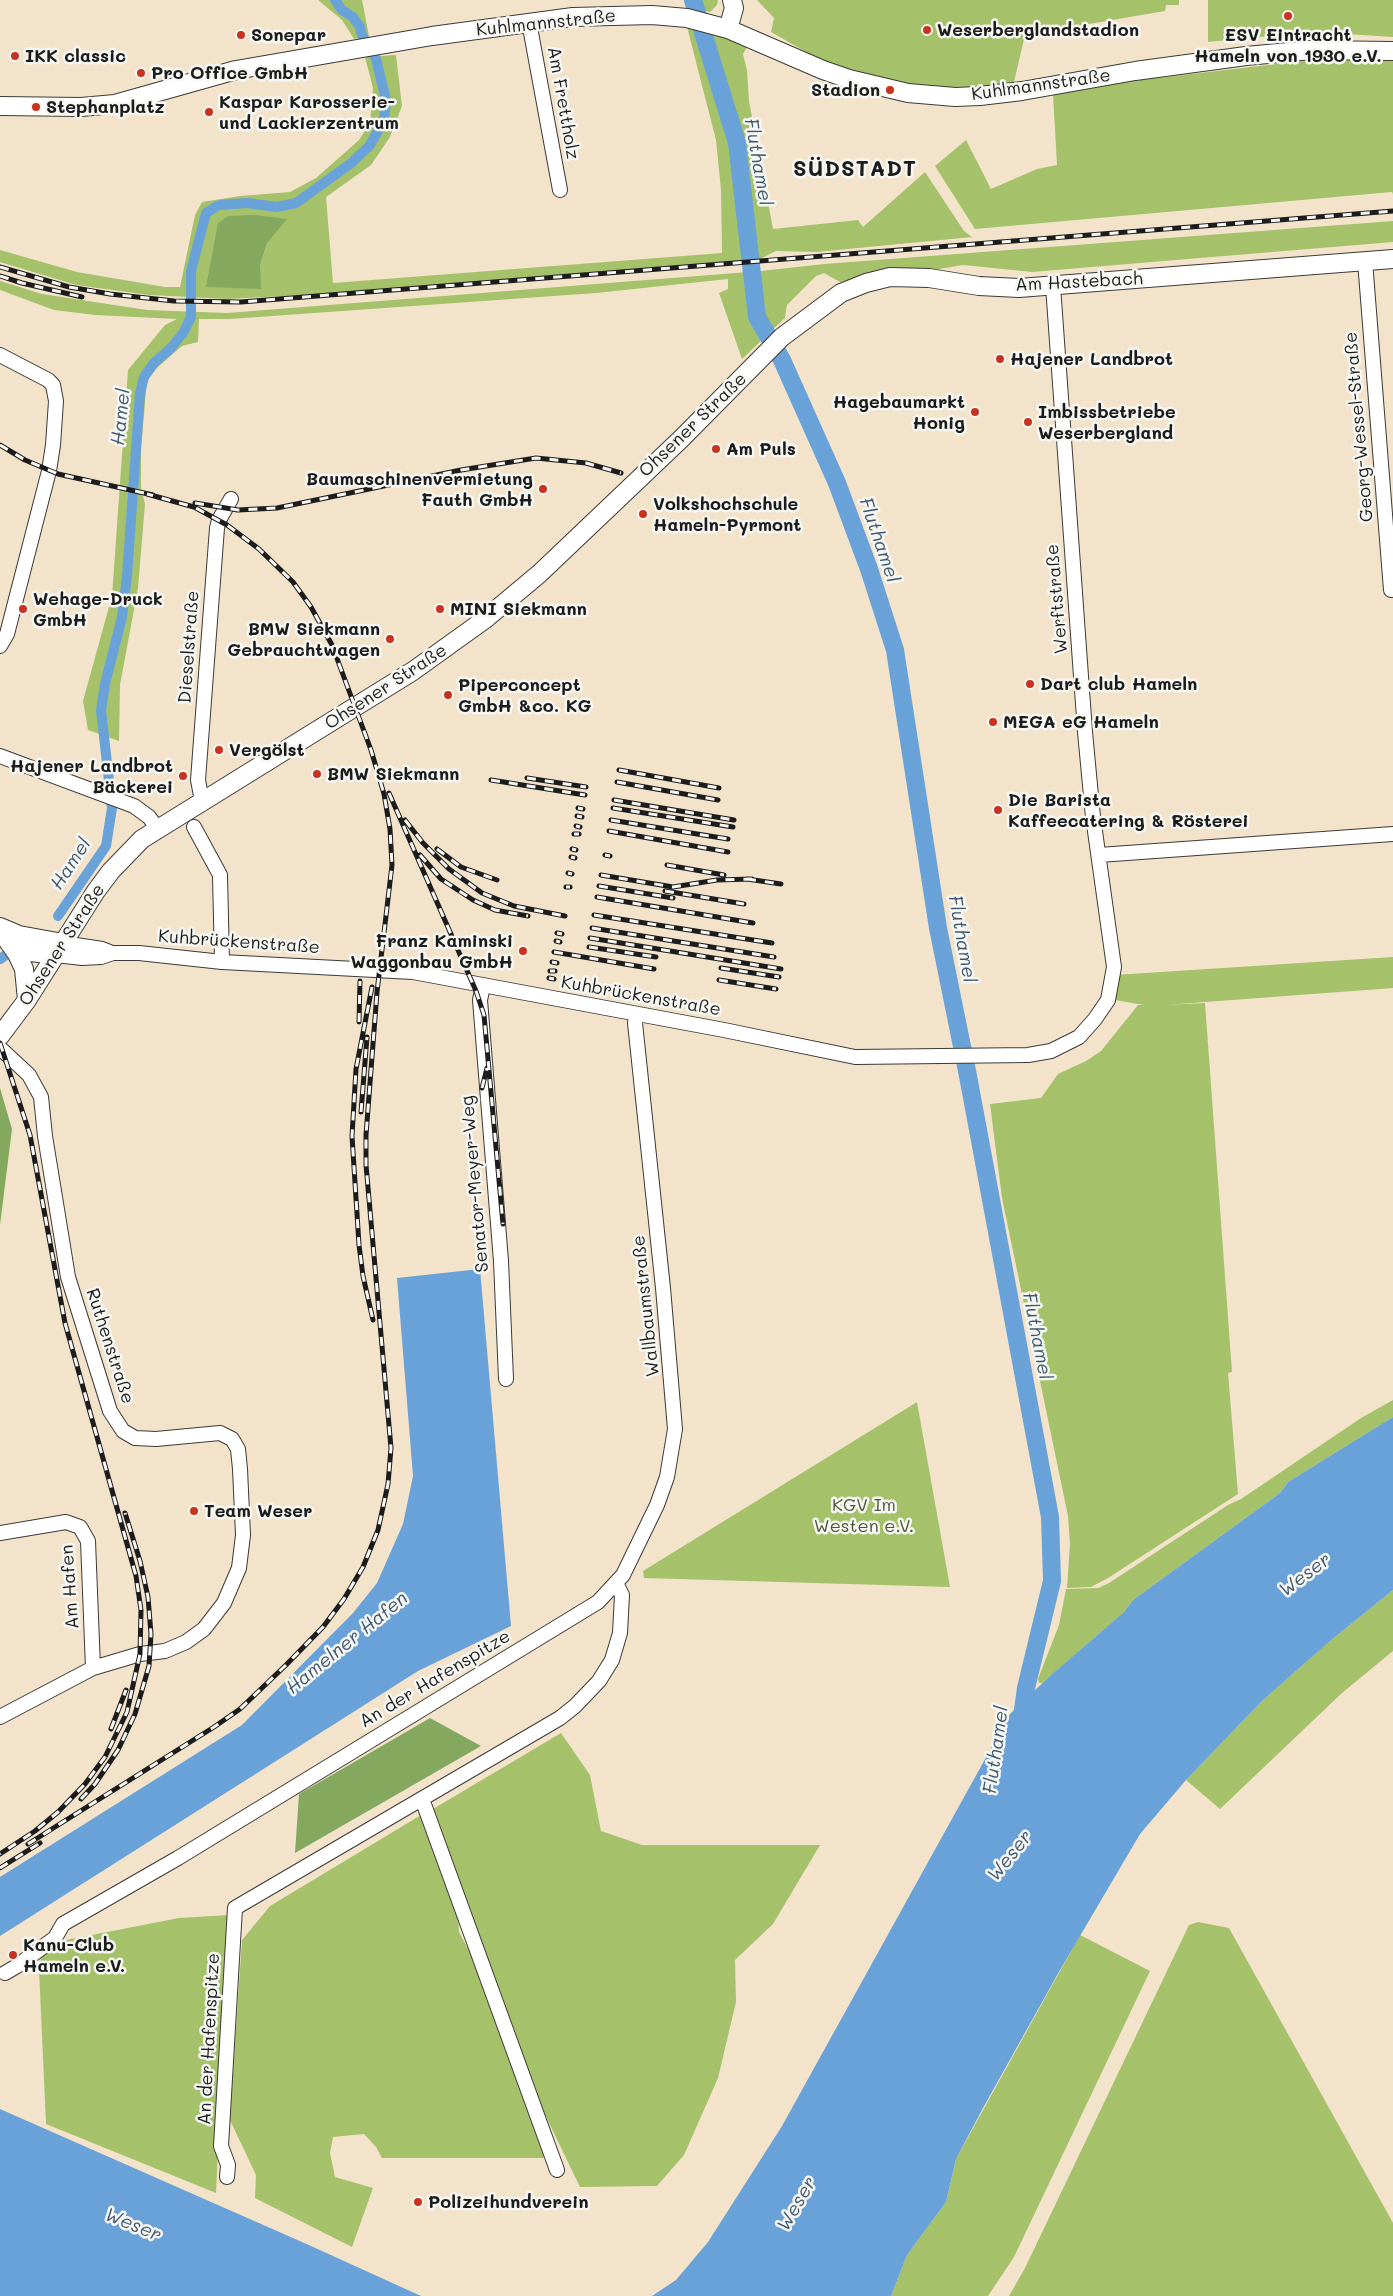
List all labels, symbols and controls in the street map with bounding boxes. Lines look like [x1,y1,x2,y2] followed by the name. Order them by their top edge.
[475,5,617,41] street label: Kuhlmannstraße
[1282,10,1294,22] marker: ESV Eintracht Hameln von 1930 e.V.
[937,19,1139,41] place label: Weserberglandstadion
[251,24,326,46] place label: Sonepar
[921,24,933,36] marker: Weserberglandstadion
[1194,24,1382,66] place label: ESV Eintracht Hameln von 1930 e.V.
[235,29,247,41] marker: Sonepar
[25,45,126,67] place label: IKK classic
[542,45,584,161] street label: Am Frettholz
[9,50,21,62] marker: IKK classic
[151,62,308,84] place label: Pro Office GmbH
[970,65,1112,105] street label: Kuhlmannstraße
[135,67,147,79] marker: Pro Office GmbH
[811,79,880,101] place label: Stadion
[884,84,896,96] marker: Stadion
[219,91,399,134] place label: Kaspar Karosserie- und Lackierzentrum
[46,96,165,118] place label: Stephanplatz
[30,101,42,113] marker: Stephanplatz
[203,106,215,118] marker: Kaspar Karosserie- und Lackierzentrum
[739,117,777,207] water label: Fluthamel
[792,156,918,182] district label: SÜDSTADT
[1015,268,1143,296] street label: Am Hastebach
[1340,331,1378,523] street label: Georg-Wessel-Straße
[1010,348,1173,370] place label: Hajener Landbrot
[994,353,1006,365] marker: Hajener Landbrot
[635,368,751,482] street label: Ohsener Straße
[107,387,135,447] water label: Hamel
[833,391,965,434] place label: Hagebaumarkt Honig
[1038,401,1176,444] place label: Imbissbetriebe Weserbergland
[969,406,981,418] marker: Hagebaumarkt Honig
[1022,416,1034,428] marker: Imbissbetriebe Weserbergland
[726,438,796,460] place label: Am Puls
[710,443,722,455] marker: Am Puls
[306,468,533,510] place label: Baumaschinenvermietung Fauth GmbH
[537,483,549,495] marker: Baumaschinenvermietung Fauth GmbH
[653,493,801,536] place label: Volkshochschule Hameln-Pyrmont
[854,495,904,585] water label: Fluthamel
[637,508,649,520] marker: Volkshochschule Hameln-Pyrmont
[1041,543,1073,655] street label: Werftstraße
[33,588,163,630] place label: Wehage-Druck GmbH
[174,590,204,704] street label: Dieselstraße
[450,598,587,620] place label: MINI Siekmann
[17,603,29,615] marker: Wehage-Druck GmbH
[434,603,446,615] marker: MINI Siekmann
[227,618,380,660] place label: BMW Siekmann Gebrauchtwagen
[384,633,396,645] marker: BMW Siekmann Gebrauchtwagen
[321,640,451,734] street label: Ohsener Straße
[1040,673,1197,695] place label: Dart club Hameln
[458,674,591,716] place label: Piperconcept GmbH &co. KG
[1024,678,1036,690] marker: Dart club Hameln
[442,689,454,701] marker: Piperconcept GmbH &co. KG
[1003,711,1159,733] place label: MEGA eG Hameln
[987,716,999,728] marker: MEGA eG Hameln
[229,739,305,761] place label: Vergölst
[213,744,225,756] marker: Vergölst
[10,755,173,798] place label: Hajener Landbrot Bäckerei
[327,763,459,785] place label: BMW Siekmann
[311,768,323,780] marker: BMW Siekmann
[177,770,189,782] marker: Hajener Landbrot Bäckerei
[1008,789,1249,832] place label: Die Barista Kaffeecatering & Rösterei
[992,804,1004,816] marker: Die Barista Kaffeecatering & Rösterei
[46,834,96,894] water label: Hamel
[15,880,109,1010] street label: Ohsener Straße
[943,894,981,984] water label: Fluthamel
[157,926,321,958] street label: Kuhbrückenstraße
[351,930,513,972] place label: Franz Kaminski Waggonbau GmbH
[517,945,529,957] marker: Franz Kaminski Waggonbau GmbH
[559,971,723,1021] street label: Kuhbrückenstraße
[456,1095,494,1273] street label: Senator-Meyer-Weg
[628,1234,664,1378] street label: Wallbaumstraße
[81,1286,139,1406] street label: Ruthenstraße
[1017,1290,1057,1382] water label: Fluthamel
[814,1494,914,1536] park label: KGV Im Westen e.V.
[204,1500,312,1522] place label: Team Weser
[188,1505,200,1517] marker: Team Weser
[56,1544,84,1630] street label: Am Hafen
[1275,1548,1335,1602] water label: Weser
[282,1587,412,1699] water label: Hamelner Hafen
[356,1625,514,1733] street label: An der Hafenspitze
[979,1705,1013,1795] water label: Fluthamel
[983,1826,1037,1886] water label: Weser
[23,1934,125,1976] place label: Kanu-Club Hameln e.V.
[7,1949,19,1961] marker: Kanu-Club Hameln e.V.
[194,1952,224,2126] street label: An der Hafenspitze
[772,2173,822,2235] water label: Weser
[428,2191,589,2213] place label: Polizeihundverein
[412,2196,424,2208] marker: Polizeihundverein
[101,2203,165,2247] water label: Weser

